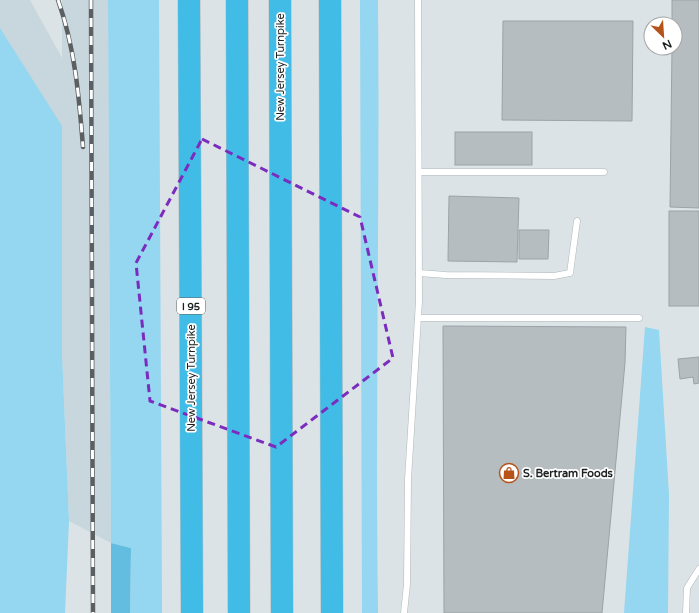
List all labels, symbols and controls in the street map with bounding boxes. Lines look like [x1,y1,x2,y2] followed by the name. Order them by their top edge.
[274,13,287,121] street label: New Jersey Turnpike
[643,16,683,56] north arrow
[660,37,674,52] text: N
[177,298,205,314] road number: I 95
[185,324,198,432] street label: New Jersey Turnpike
[498,462,520,484] shop icon: S. Bertram Foods
[523,467,614,480] place label: S. Bertram Foods

